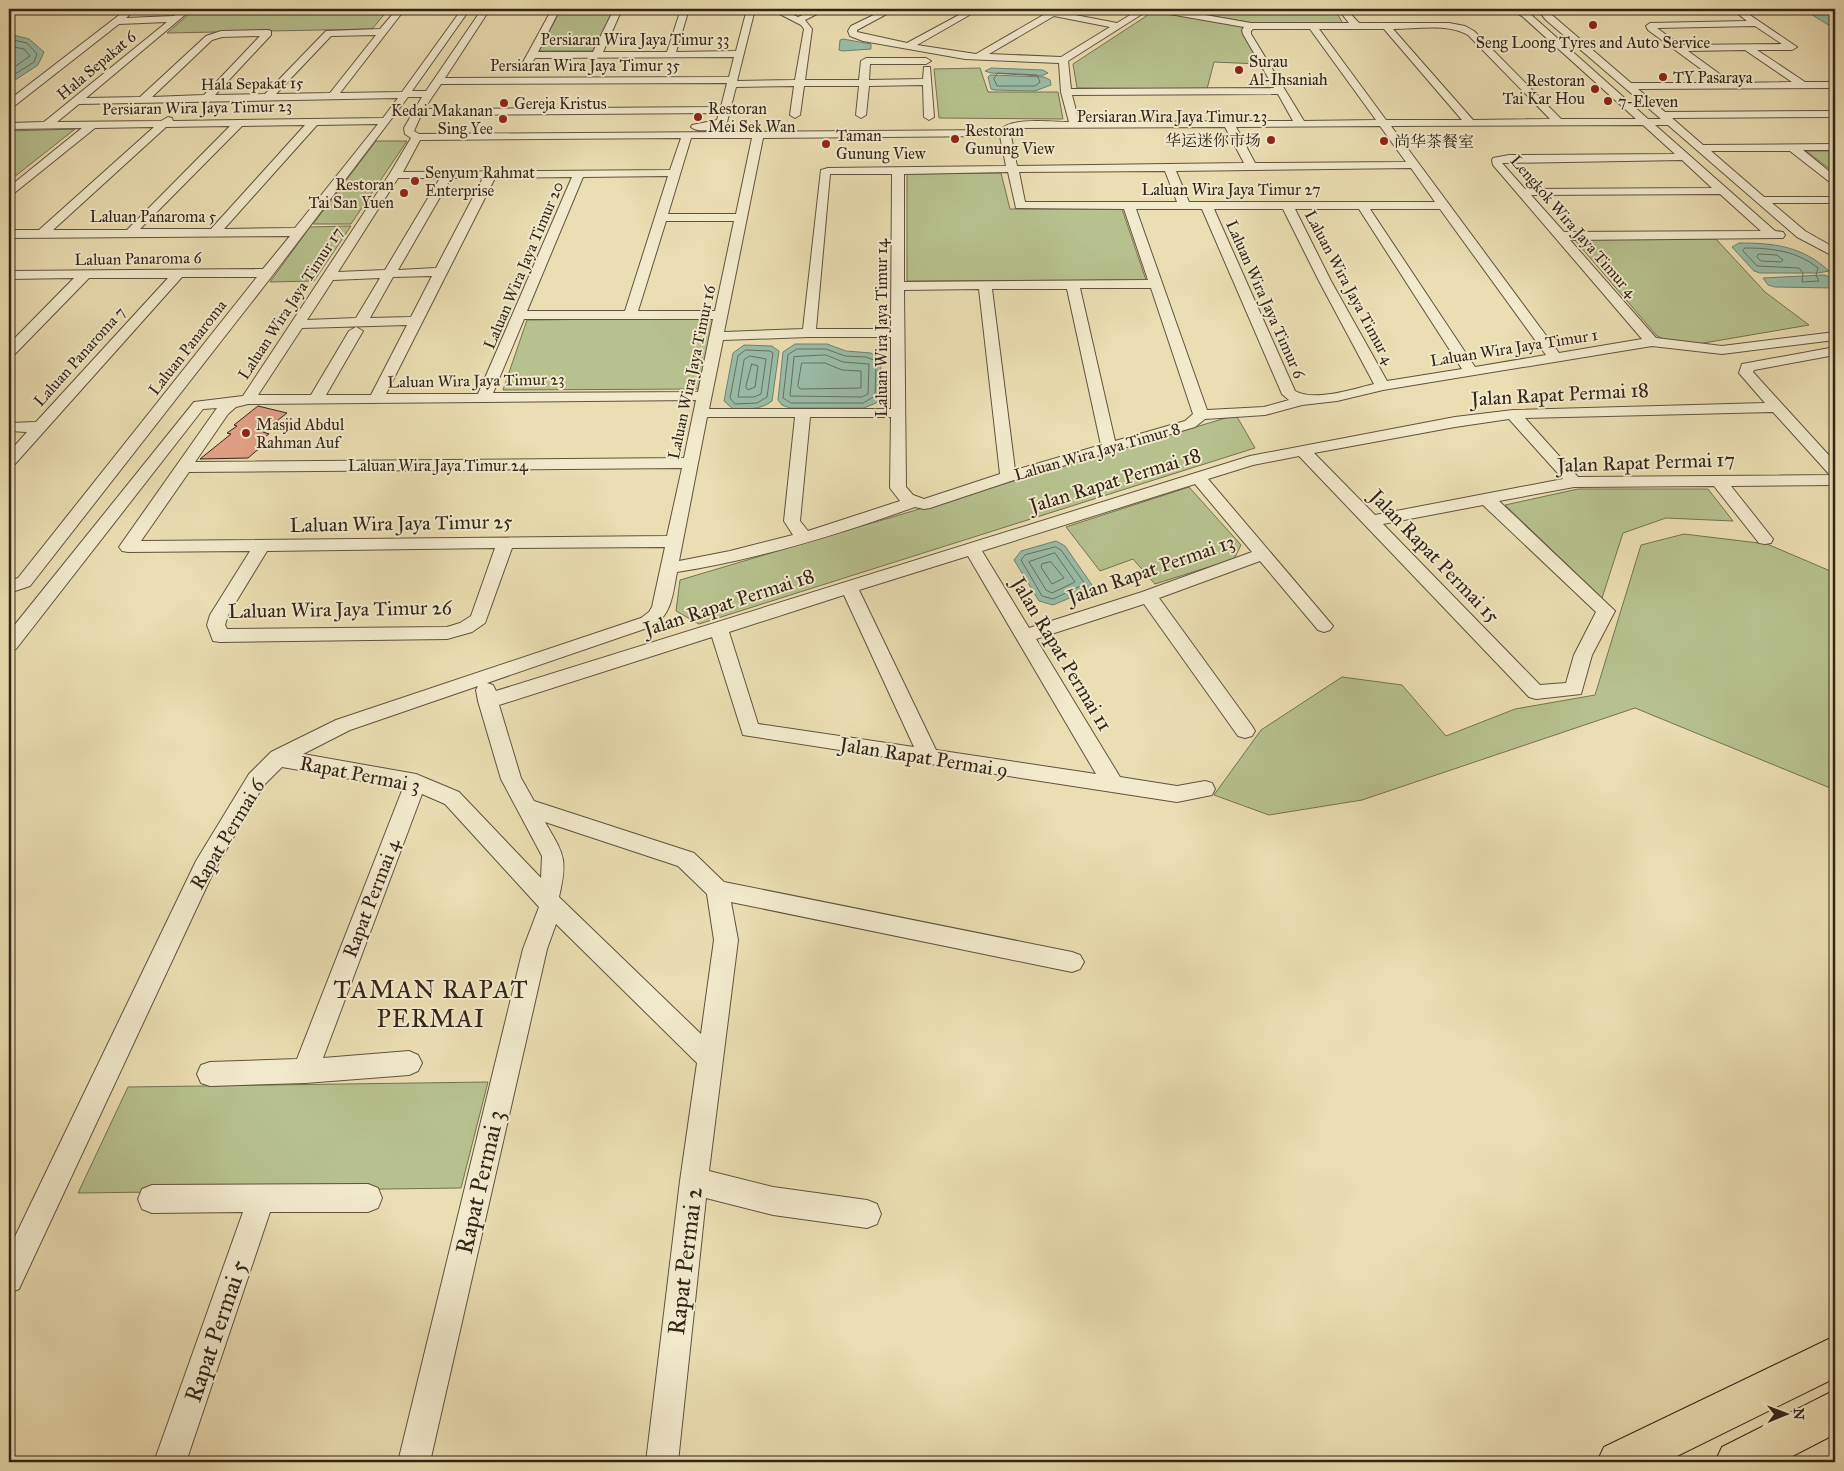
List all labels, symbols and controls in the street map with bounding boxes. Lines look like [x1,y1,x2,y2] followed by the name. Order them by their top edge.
[1587,19,1599,31] marker: Seng Loong Tyres and Auto Service
[53,26,140,104] street label: Hala Sepakat 6
[541,30,729,50] street label: Persiaran Wira Jaya Timur 33
[1476,33,1711,53] place label: Seng Loong Tyres and Auto Service
[1248,52,1328,89] place label: Surau Al-Ihsaniah
[490,56,680,76] street label: Persiaran Wira Jaya Timur 35
[1233,64,1245,76] marker: Surau Al-Ihsaniah
[1673,68,1753,87] place label: TY Pasaraya
[1502,71,1585,108] place label: Restoran Tai Kar Hou
[1657,71,1669,83] marker: TY Pasaraya
[200,73,304,94] street label: Hala Sepakat 15
[1589,83,1601,95] marker: Restoran Tai Kar Hou
[1618,92,1679,111] place label: 7-Eleven
[514,94,607,113] place label: Gereja Kristus
[1602,95,1614,107] marker: 7-Eleven
[102,96,292,120] street label: Persiaran Wira Jaya Timur 23
[498,97,510,109] marker: Gereja Kristus
[708,99,796,136] place label: Restoran Mei Sek Wan
[391,101,493,139] place label: Kedai Makanan Sing Yee
[1077,107,1267,127] street label: Persiaran Wira Jaya Timur 23
[692,111,704,123] marker: Restoran Mei Sek Wan
[497,113,509,125] marker: Kedai Makanan Sing Yee
[965,121,1055,159] place label: Restoran Gunung View
[836,126,926,164] place label: Taman Gunung View
[1165,131,1261,150] place label: 华运迷你市场
[1394,132,1474,151] place label: 尚华茶餐室
[949,133,961,145] marker: Restoran Gunung View
[1265,134,1277,146] marker: 华运迷你市场
[1378,135,1390,147] marker: 尚华茶餐室
[820,138,832,150] marker: Taman Gunung View
[1506,151,1641,303] street label: Lengkok Wira Jaya Timur 4
[425,163,535,200] place label: Senyum Rahmat Enterprise
[308,175,394,212] place label: Restoran Tai San Yuen
[409,175,421,187] marker: Senyum Rahmat Enterprise
[480,179,568,352] street label: Laluan Wira Jaya Timur 20
[1142,180,1320,200] street label: Laluan Wira Jaya Timur 27
[398,187,410,199] marker: Restoran Tai San Yuen
[90,207,217,226] street label: Laluan Panaroma 5
[1300,207,1399,369] street label: Laluan Wira Jaya Timur 4
[1221,217,1309,382] street label: Laluan Wira Jaya Timur 6
[234,224,348,384] street label: Laluan Wira Jaya Timur 17
[872,238,892,417] street label: Laluan Wira Jaya Timur 14
[74,248,203,269] street label: Laluan Panaroma 6
[664,283,720,461] street label: Laluan Wira Jaya Timur 16
[144,296,231,399] street label: Laluan Panaroma
[30,303,129,410] street label: Laluan Panaroma 7
[1429,325,1599,371] street label: Laluan Wira Jaya Timur 1
[387,369,565,393] street label: Laluan Wira Jaya Timur 23
[1469,377,1649,412] street label: Jalan Rapat Permai 18
[256,415,345,452] place label: Masjid Abdul Rahman Auf
[1012,419,1182,485] street label: Laluan Wira Jaya Timur 8
[240,427,252,439] marker: Masjid Abdul Rahman Auf
[1025,443,1204,519] street label: Jalan Rapat Permai 18
[1555,447,1735,478] street label: Jalan Rapat Permai 17
[348,456,529,476] street label: Laluan Wira Jaya Timur 24
[1363,483,1505,628] street label: Jalan Rapat Permai 15
[289,509,513,538] street label: Laluan Wira Jaya Timur 25
[1062,529,1238,610] street label: Jalan Rapat Permai 13
[639,563,818,642] street label: Jalan Rapat Permai 18
[1005,571,1117,736] street label: Jalan Rapat Permai 11
[228,595,453,624] street label: Laluan Wira Jaya Timur 26
[836,732,1010,783] street label: Jalan Rapat Permai 9
[298,751,422,797] street label: Rapat Permai 3
[185,774,270,894] street label: Rapat Permai 6
[337,834,405,961] street label: Rapat Permai 4
[333,974,529,1034] district label: TAMAN RAPAT PERMAI
[449,1107,511,1257] street label: Rapat Permai 3
[661,1185,709,1337] street label: Rapat Permai 2
[178,1256,254,1406] street label: Rapat Permai 5
[1762,1388,1812,1438] north arrow
[1790,1408,1807,1420] text: N

